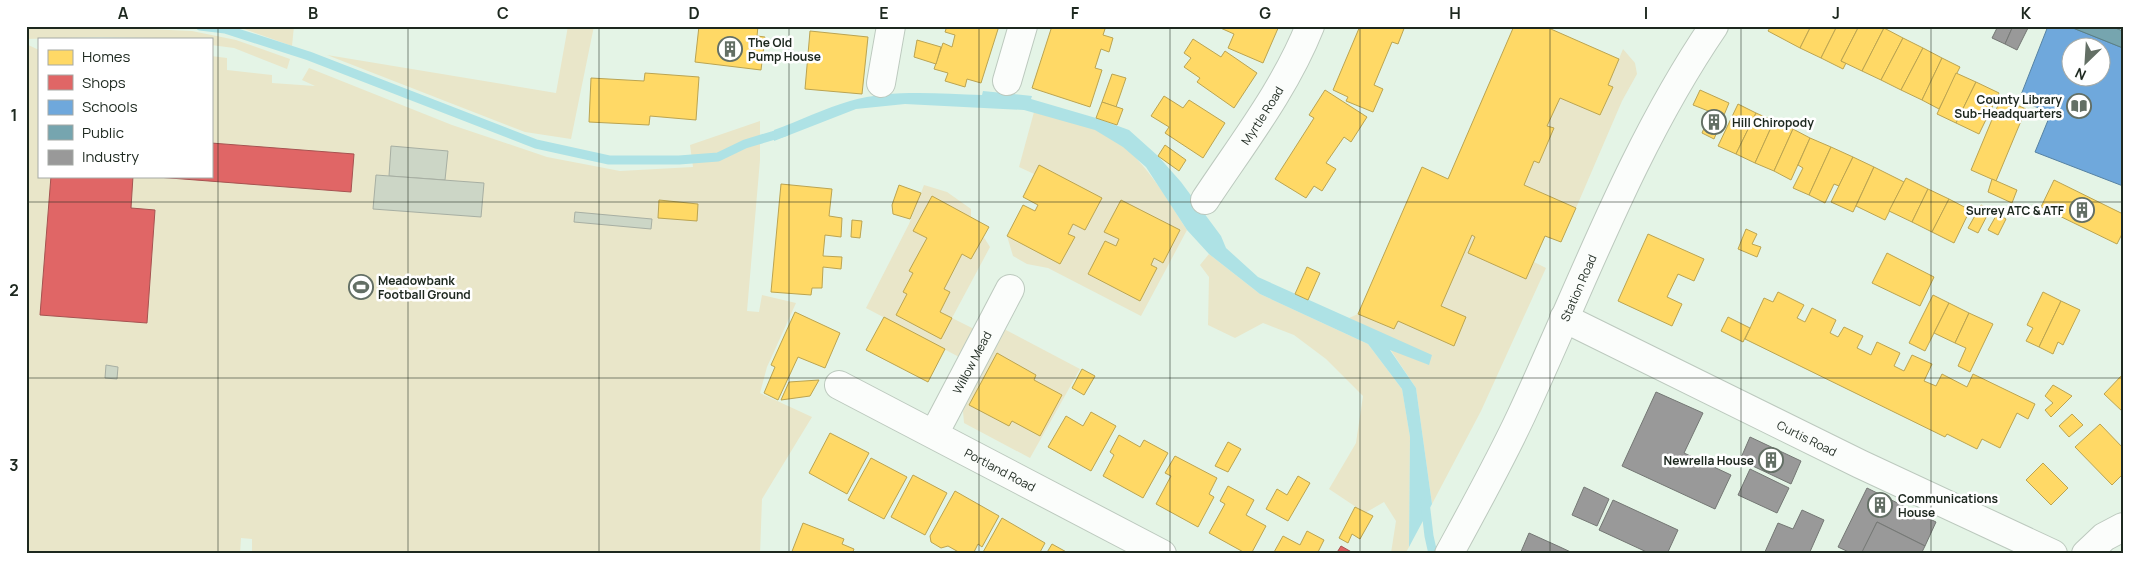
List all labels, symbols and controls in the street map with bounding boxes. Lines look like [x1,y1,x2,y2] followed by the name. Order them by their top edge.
[118,2,129,24] text: A
[308,2,318,24] text: B
[497,2,509,24] text: C
[688,2,700,24] text: D
[879,2,889,24] text: E
[1071,2,1080,24] text: F
[1259,2,1271,24] text: G
[1449,2,1461,24] text: H
[1644,2,1648,24] text: I
[1832,2,1840,24] text: J
[2021,2,2032,24] text: K
[748,34,821,65] place label: The Old Pump House
[717,36,743,62] building icon: The Old Pump House
[38,38,212,178] legend
[2062,38,2112,88] north arrow
[82,46,131,67] text: Homes
[2072,63,2089,85] text: N
[82,72,126,93] text: Shops
[1237,83,1287,148] street label: Myrtle Road
[1954,91,2062,122] place label: County Library Sub-Headquarters
[2066,93,2092,119] library icon: County Library Sub-Headquarters
[82,96,138,117] text: Schools
[10,104,18,126] text: 1
[1701,109,1727,135] building icon: Hill Chiropody
[1732,114,1814,131] place label: Hill Chiropody
[82,122,124,143] text: Public
[82,146,139,167] text: Industry
[2069,197,2095,223] building icon: Surrey ATC & ATF
[1966,202,2065,219] place label: Surrey ATC & ATF
[1556,252,1600,324] street label: Station Road
[378,272,471,303] place label: Meadowbank Football Ground
[348,274,374,300] sports icon: Meadowbank Football Ground
[9,279,19,301] text: 2
[948,328,995,397] street label: Willow Mead
[1774,416,1840,460] street label: Curtis Road
[962,444,1039,495] street label: Portland Road
[1758,447,1784,473] building icon: Newrella House
[1664,452,1754,469] place label: Newrella House
[9,454,19,476] text: 3
[1898,490,1998,521] place label: Communications House
[1867,492,1893,518] building icon: Communications House

